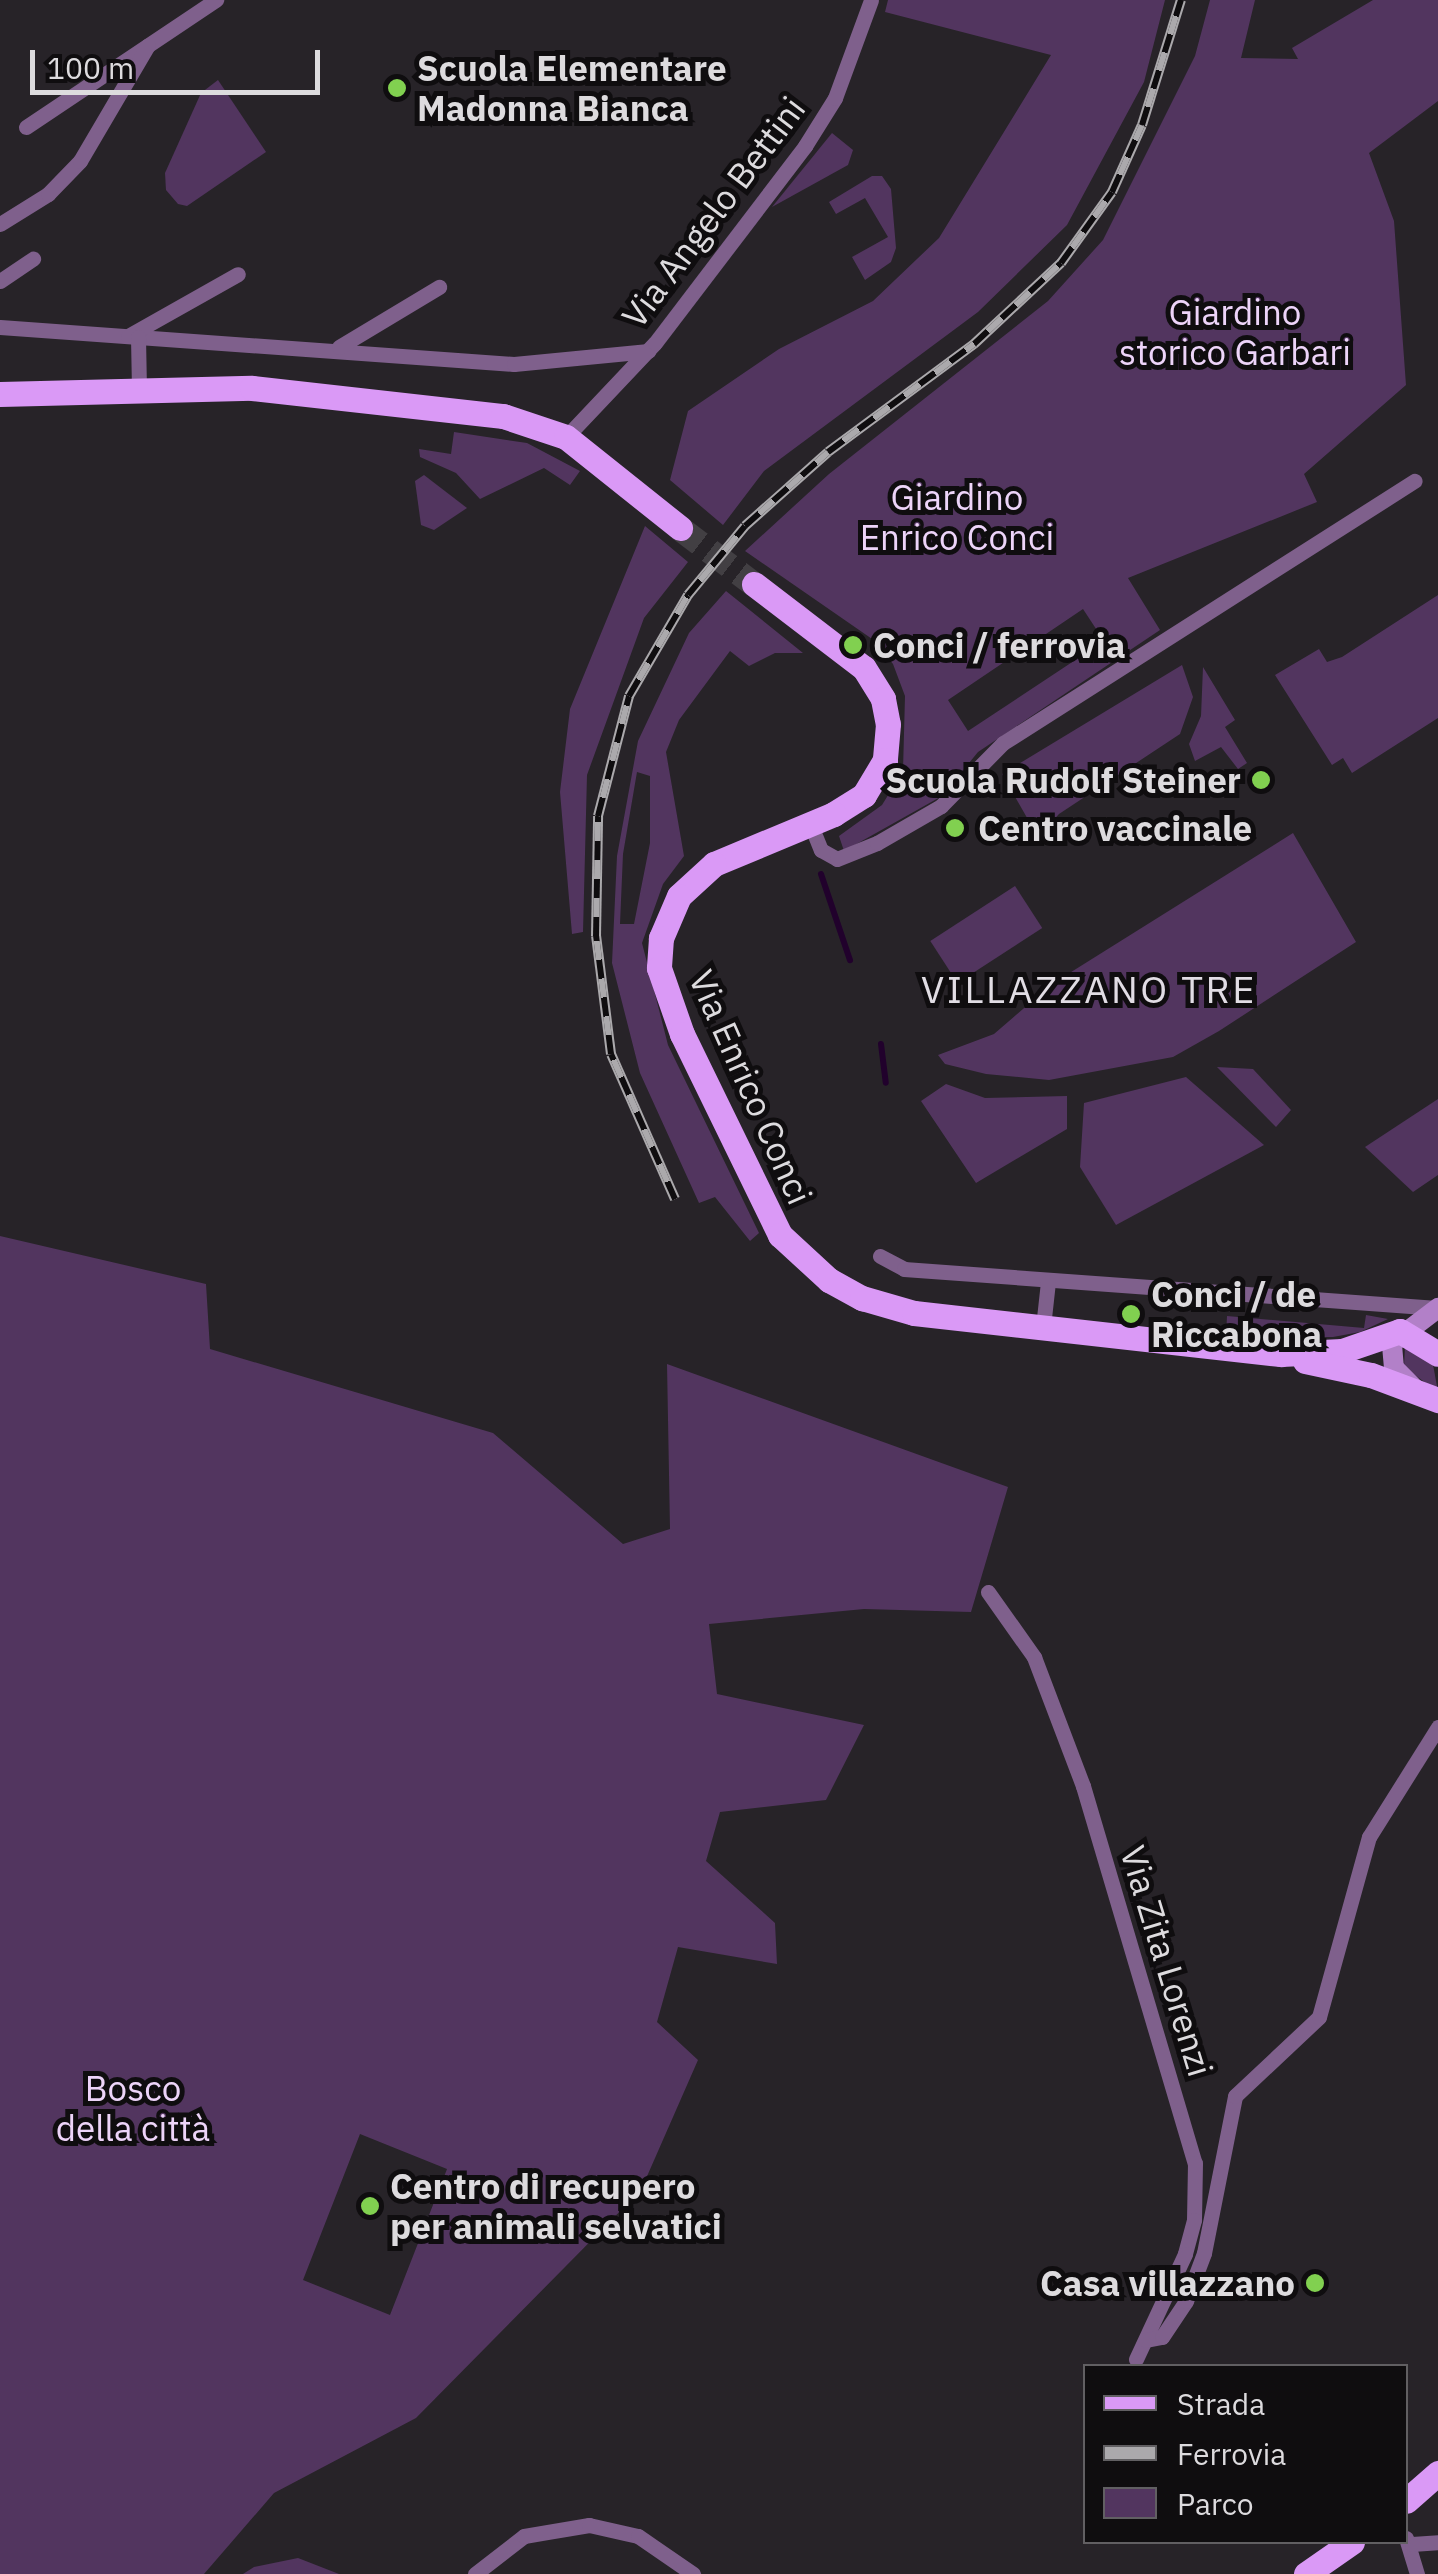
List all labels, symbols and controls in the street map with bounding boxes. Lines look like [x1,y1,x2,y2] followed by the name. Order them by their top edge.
[35,30,325,92] scale bar
[417,47,727,129] place label: Scuola Elementare Madonna Bianca
[47,48,134,87] text: 100 m
[386,77,408,99] marker: Scuola Elementare Madonna Bianca
[613,88,813,336] street label: Via Angelo Bettini
[1119,291,1351,373] park label: Giardino storico Garbari
[860,476,1054,558] park label: Giardino Enrico Conci
[873,624,1126,666] place label: Conci / ferrovia
[842,634,864,656] marker: Conci / ferrovia
[885,759,1241,801] place label: Scuola Rudolf Steiner
[1250,769,1272,791] marker: Scuola Rudolf Steiner
[978,807,1252,849] place label: Centro vaccinale
[942,815,968,841] marker: Centro vaccinale
[681,963,821,1211] street label: Via Enrico Conci
[921,966,1257,1012] district label: VILLAZZANO TRE
[1151,1273,1322,1355] place label: Conci / de Riccabona
[1120,1303,1142,1325] marker: Conci / de Riccabona
[1112,1841,1222,2081] street label: Via Zita Lorenzi
[56,2067,210,2149] park label: Bosco della città
[390,2165,722,2247] place label: Centro di recupero per animali selvatici
[359,2195,381,2217] marker: Centro di recupero per animali selvatici
[1040,2262,1295,2304] place label: Casa villazzano
[1304,2272,1326,2294] marker: Casa villazzano
[1083,2364,1408,2544] legend
[1177,2384,1265,2423] text: Strada
[1177,2434,1286,2473] text: Ferrovia
[1177,2484,1253,2523] text: Parco

